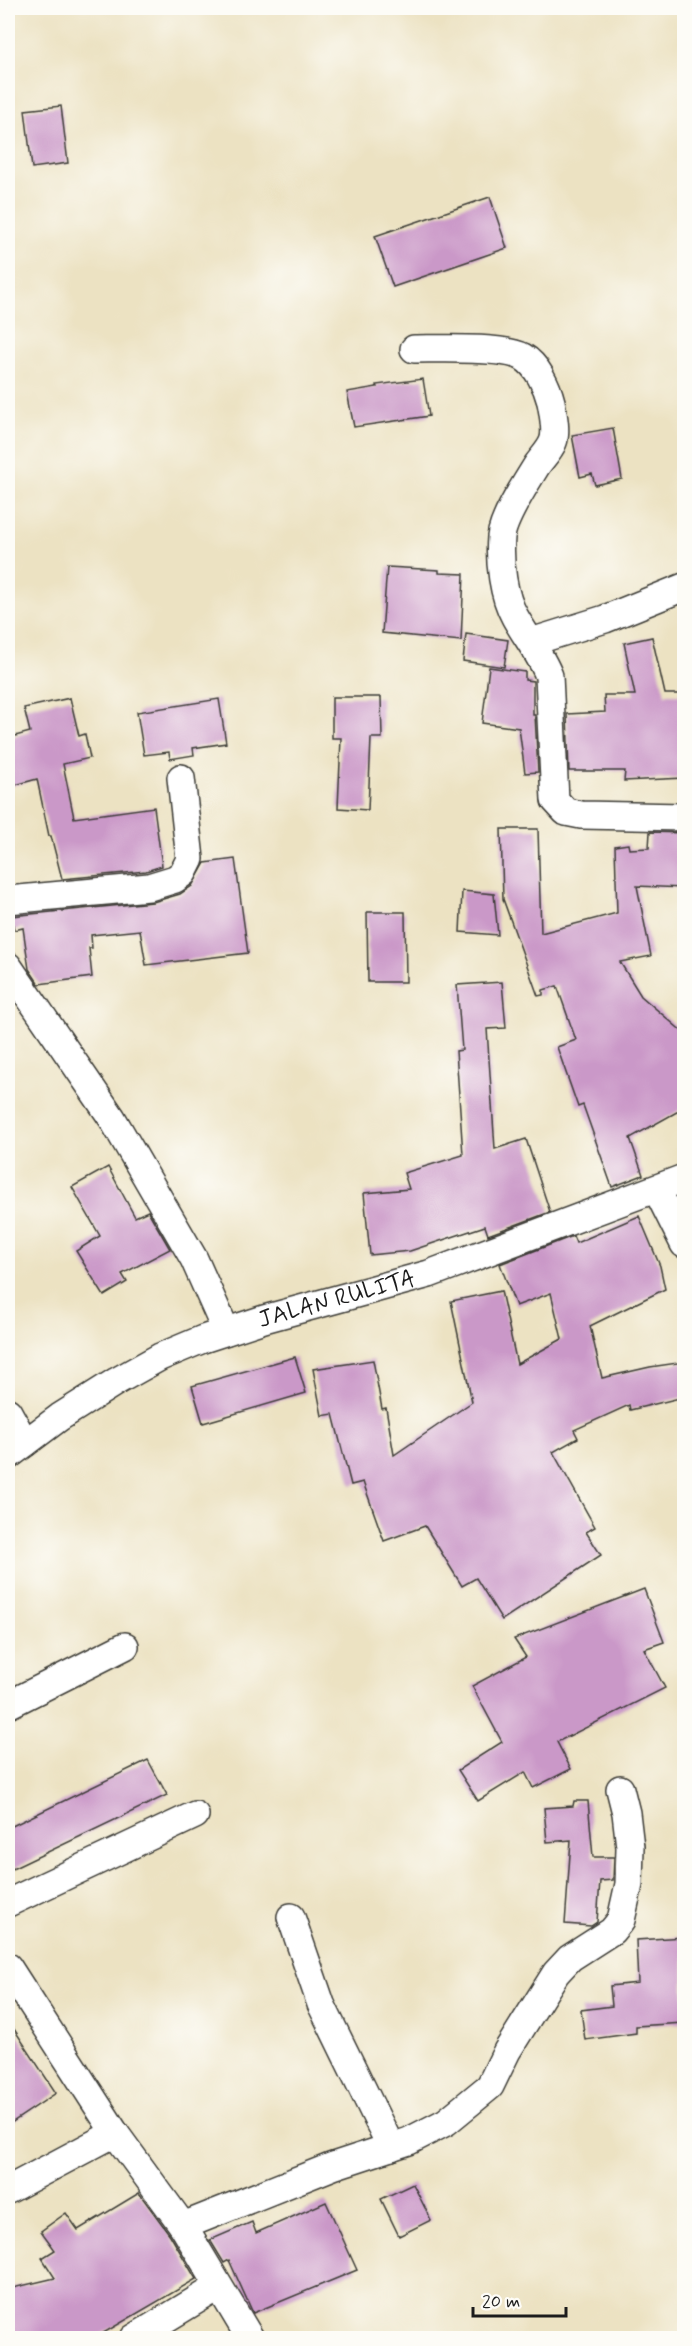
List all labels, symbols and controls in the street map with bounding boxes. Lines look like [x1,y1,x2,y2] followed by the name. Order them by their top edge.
[255,1263,419,1335] street label: JALAN RULITA
[473,2280,566,2318] scale bar
[482,2290,520,2314] text: 20 m

